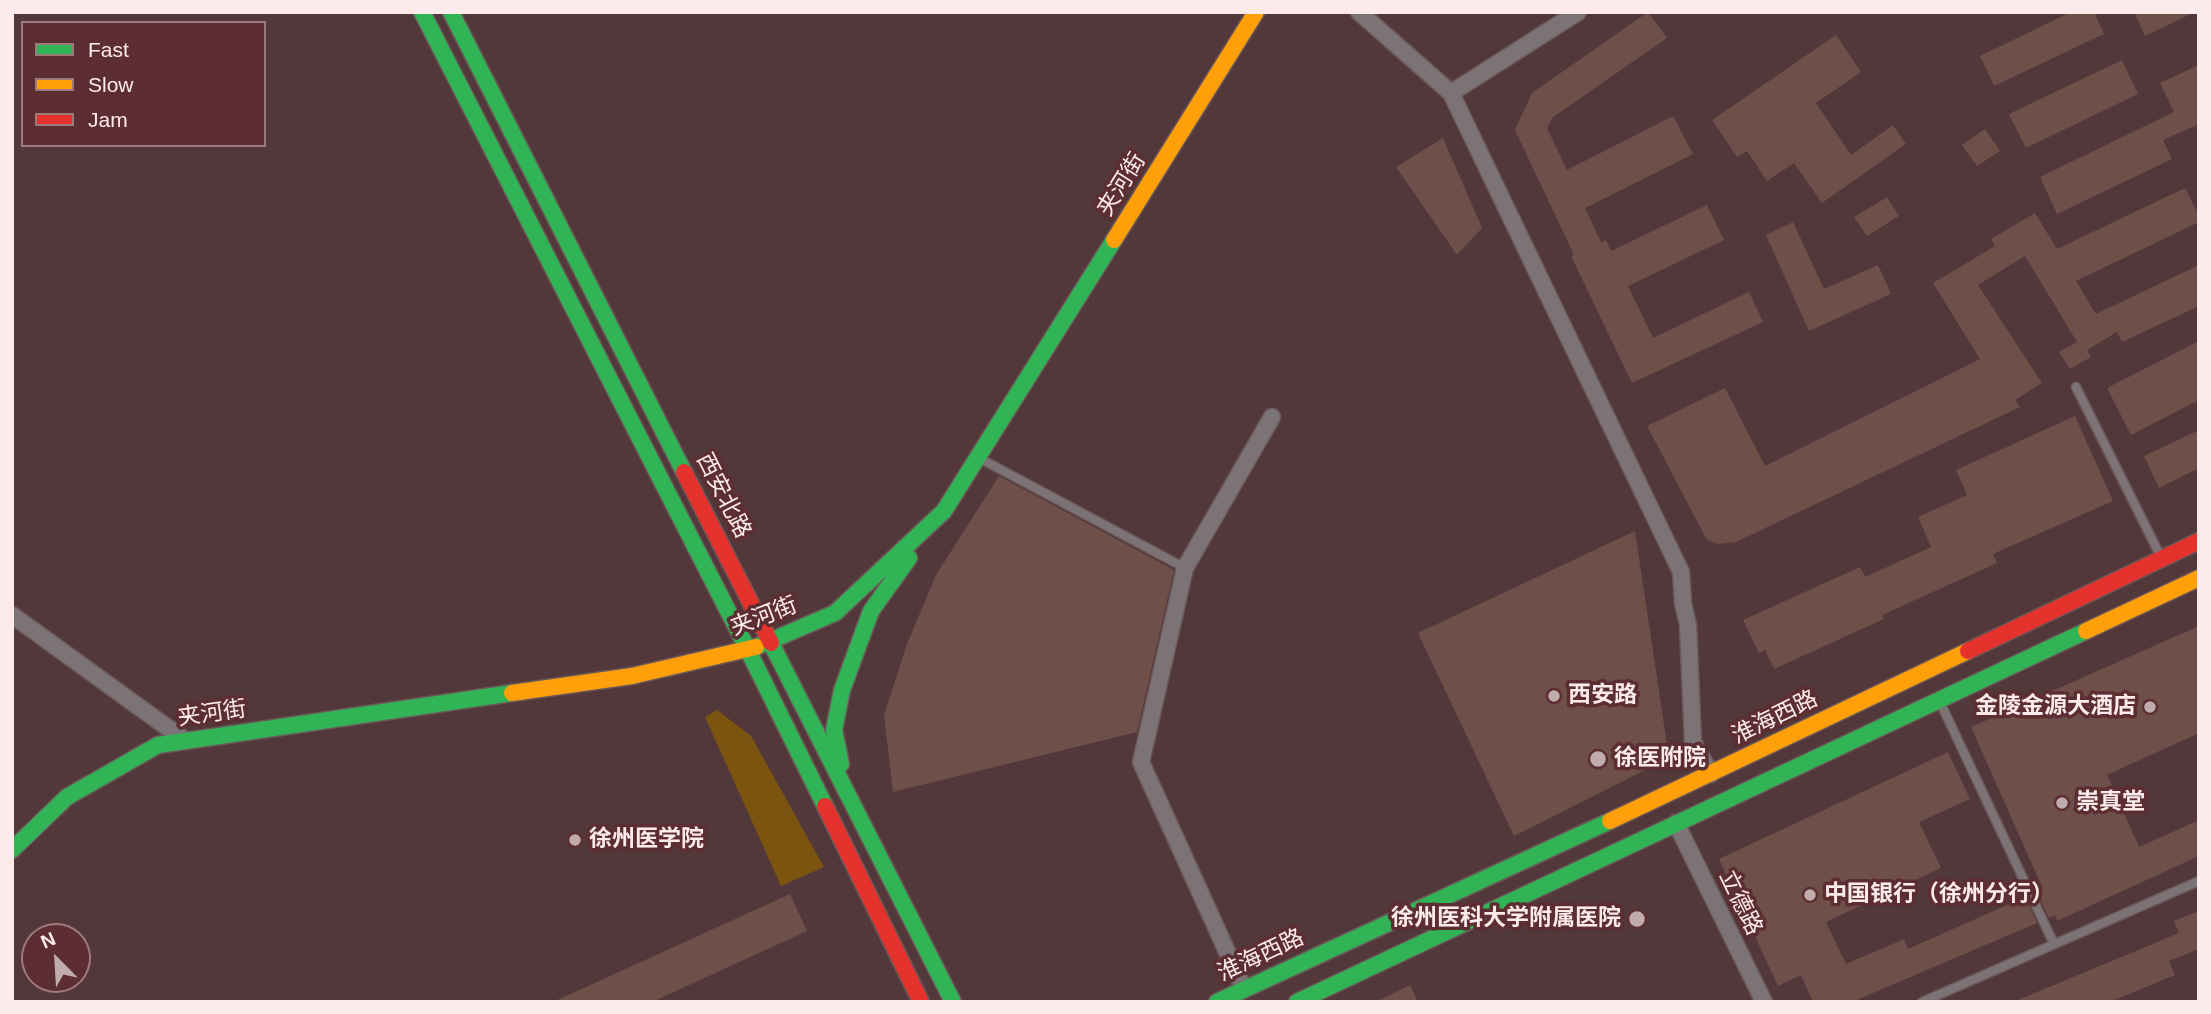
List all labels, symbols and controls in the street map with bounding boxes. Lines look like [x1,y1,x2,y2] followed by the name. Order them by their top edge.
[21,21,266,147] legend
[88,38,129,61] text: Fast
[88,73,134,96] text: Slow
[88,108,128,131] text: Jam
[1092,148,1152,222] street label: 夹河街
[690,449,756,543] street label: 西安北路
[727,592,801,642] street label: 夹河街
[1568,682,1637,710] place label: 西安路
[1728,685,1822,751] street label: 淮海西路
[1546,688,1562,704] marker: 西安路
[1975,693,2136,721] place label: 金陵金源大酒店
[176,696,248,732] street label: 夹河街
[2142,699,2158,715] marker: 金陵金源大酒店
[1614,745,1706,773] place label: 徐医附院
[1588,749,1608,769] marker: 徐医附院
[2076,789,2145,817] place label: 崇真堂
[2054,795,2070,811] marker: 崇真堂
[589,826,704,854] place label: 徐州医学院
[567,832,583,848] marker: 徐州医学院
[1712,866,1768,940] street label: 立德路
[1824,881,2054,909] place label: 中国银行（徐州分行）
[1802,887,1818,903] marker: 中国银行（徐州分行）
[1391,905,1621,933] place label: 徐州医科大学附属医院
[1627,909,1647,929] marker: 徐州医科大学附属医院
[21,923,91,993] north arrow
[1213,924,1309,988] street label: 淮海西路
[38,928,59,953] text: N

